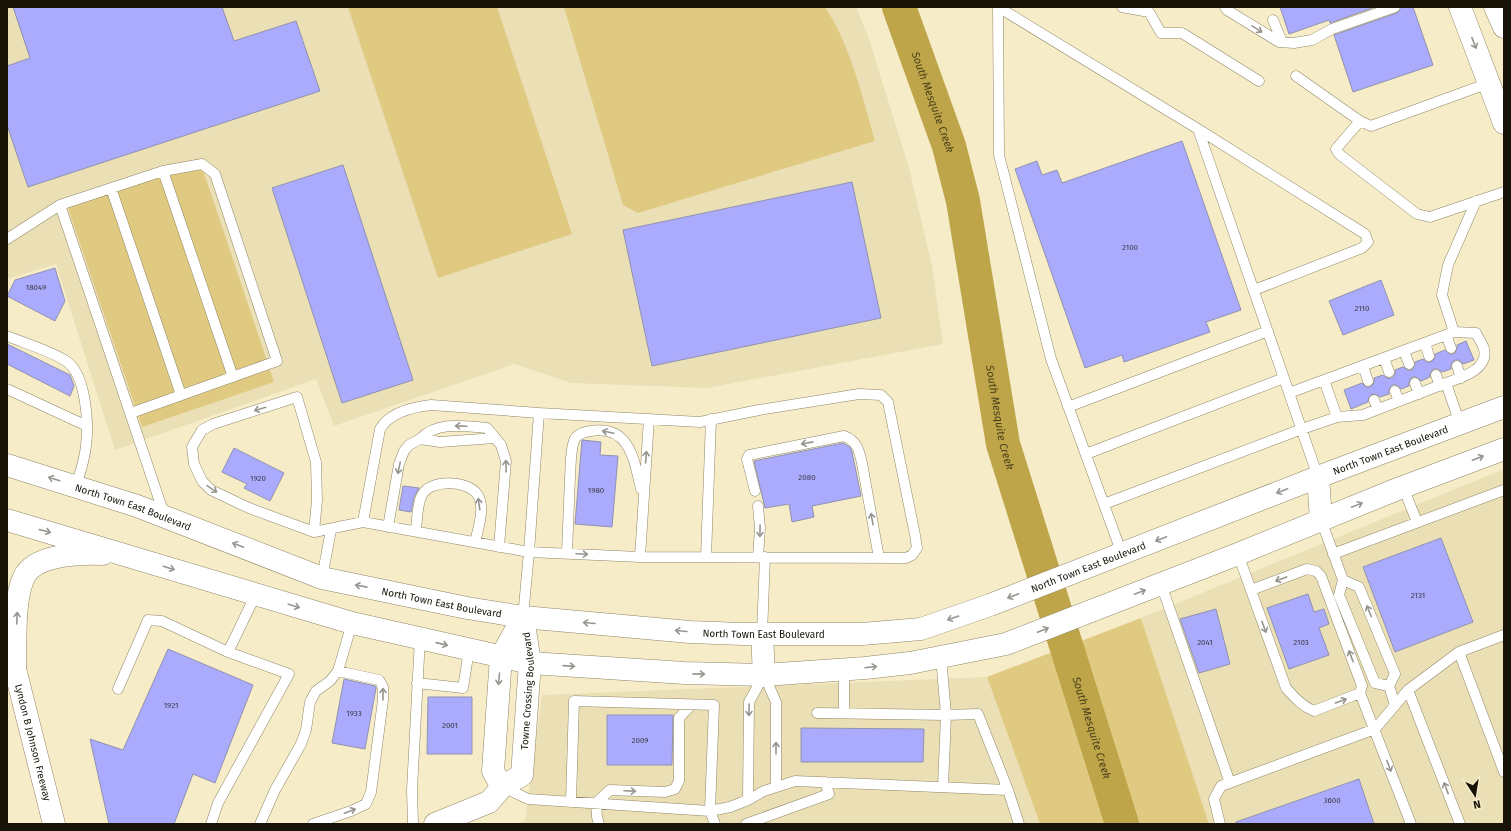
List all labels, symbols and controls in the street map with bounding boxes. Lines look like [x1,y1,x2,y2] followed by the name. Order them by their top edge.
[1251,25,1263,33] one-way arrow
[1470,37,1478,49] one-way arrow
[908,49,956,154] water label: South Mesquite Creek
[1122,243,1139,252] house number: 2100
[26,283,46,292] house number: 18049
[1354,304,1370,313] house number: 2110
[983,363,1017,471] water label: South Mesquite Creek
[253,406,266,413] one-way arrow
[455,422,468,430] one-way arrow
[1331,424,1450,478] street label: North Town East Boulevard
[602,428,615,436] one-way arrow
[801,439,814,447] one-way arrow
[642,451,649,464] one-way arrow
[1472,454,1484,462] one-way arrow
[502,460,510,473] one-way arrow
[394,462,402,475] one-way arrow
[798,473,816,482] house number: 2080
[250,474,266,483] house number: 1920
[48,475,61,482] one-way arrow
[73,482,193,533] street label: North Town East Boulevard
[206,485,217,493] one-way arrow
[588,486,605,495] house number: 1980
[1276,488,1288,496] one-way arrow
[475,498,483,511] one-way arrow
[1350,501,1362,508] one-way arrow
[868,513,876,526] one-way arrow
[756,524,764,537] one-way arrow
[38,527,51,535] one-way arrow
[1155,535,1167,543] one-way arrow
[1029,540,1148,595] street label: North Town East Boulevard
[232,541,244,549] one-way arrow
[575,550,588,558] one-way arrow
[162,565,175,572] one-way arrow
[1275,576,1287,584] one-way arrow
[354,582,367,590] one-way arrow
[380,585,503,621] street label: North Town East Boulevard
[1133,588,1145,596] one-way arrow
[1411,591,1425,600] house number: 2131
[1007,592,1019,600] one-way arrow
[287,603,300,610] one-way arrow
[1365,605,1372,617] one-way arrow
[13,612,21,625] one-way arrow
[947,614,959,622] one-way arrow
[583,620,596,627] one-way arrow
[1261,621,1269,633] one-way arrow
[1036,626,1048,634] one-way arrow
[702,627,825,641] street label: North Town East Boulevard
[675,628,688,635] one-way arrow
[519,631,537,750] street label: Towne Crossing Boulevard
[1197,638,1213,647] house number: 2041
[1293,638,1309,647] house number: 2103
[436,640,449,648] one-way arrow
[1347,650,1354,663] one-way arrow
[562,662,575,669] one-way arrow
[864,663,877,671] one-way arrow
[692,670,705,678] one-way arrow
[495,672,503,685] one-way arrow
[1069,674,1113,780] water label: South Mesquite Creek
[12,683,53,802] street label: Lyndon B Johnson Freeway
[379,688,387,701] one-way arrow
[1334,697,1347,704] one-way arrow
[164,701,178,710] house number: 1921
[745,703,753,716] one-way arrow
[346,709,362,718] house number: 1933
[442,721,458,730] house number: 2001
[631,736,649,745] house number: 2009
[772,742,780,755] one-way arrow
[1385,759,1393,771] one-way arrow
[1455,775,1495,815] north arrow
[1441,782,1449,794] one-way arrow
[623,787,636,795] one-way arrow
[1323,796,1341,805] house number: 3600
[1472,797,1482,811] text: N
[343,807,355,815] one-way arrow

